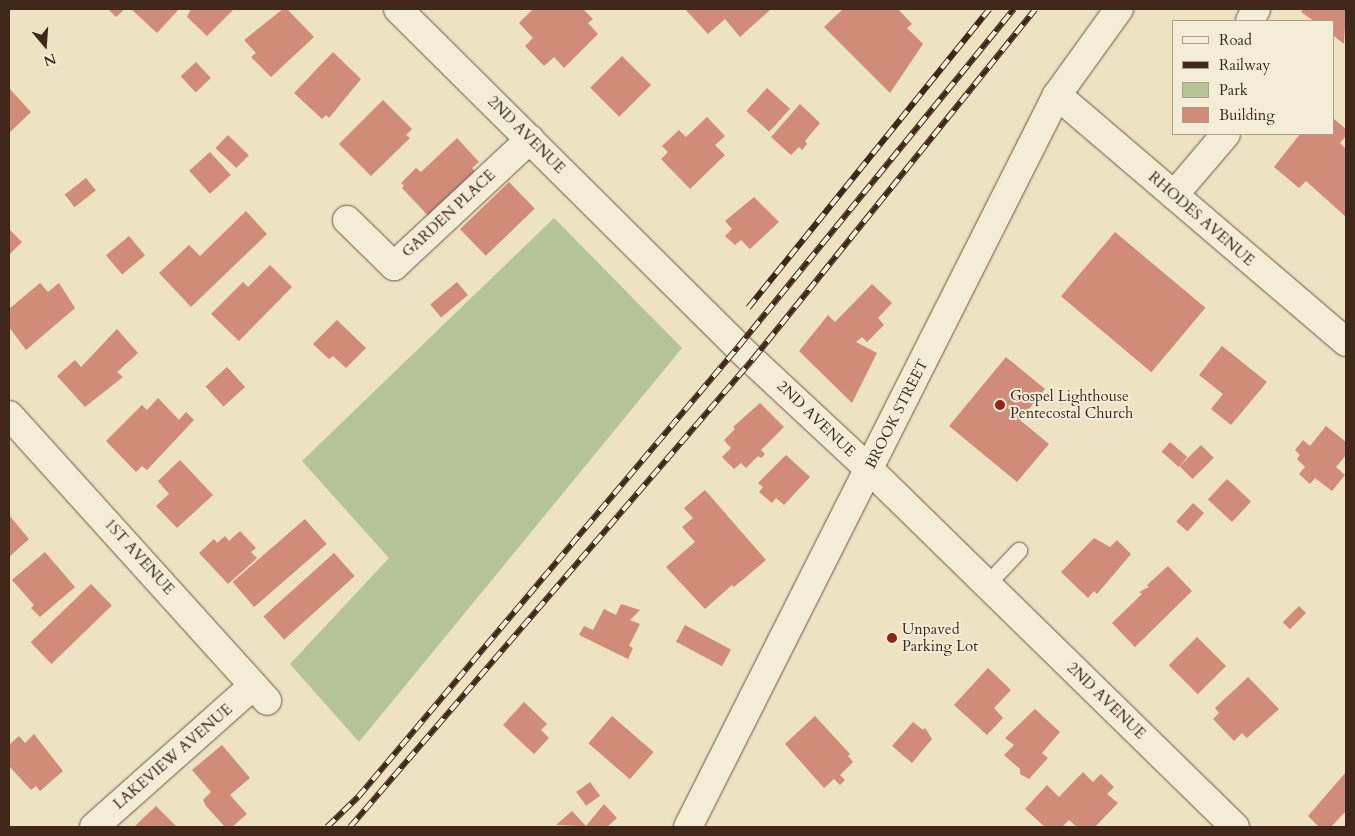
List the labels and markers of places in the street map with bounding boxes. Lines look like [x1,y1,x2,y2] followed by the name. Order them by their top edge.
[1010,387,1133,422] place label: Gospel Lighthouse Pentecostal Church
[994,399,1006,411] marker: Gospel Lighthouse Pentecostal Church
[902,620,978,655] place label: Unpaved Parking Lot
[886,632,898,644] marker: Unpaved Parking Lot

